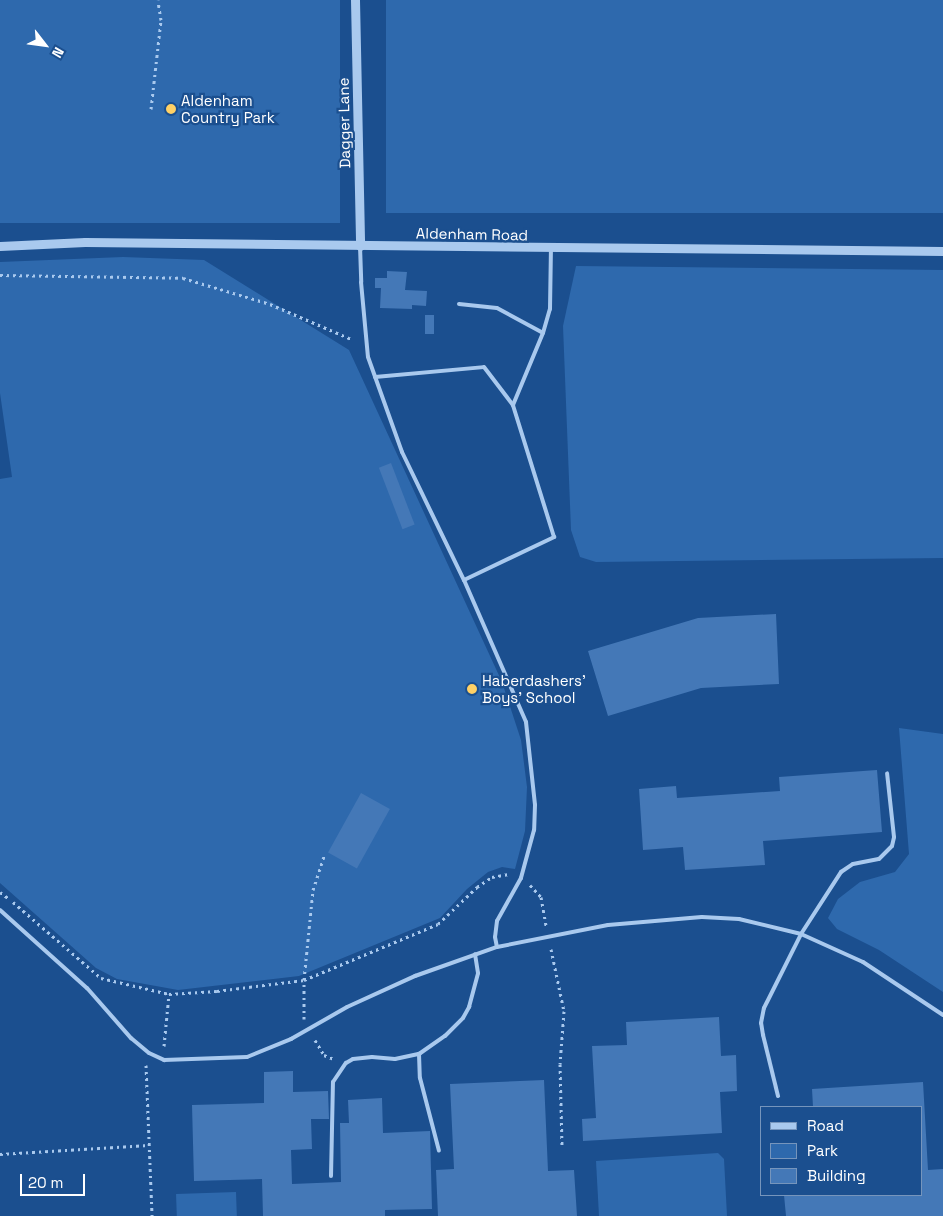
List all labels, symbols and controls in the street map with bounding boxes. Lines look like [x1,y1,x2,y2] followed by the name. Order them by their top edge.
[20,20,70,70] north arrow
[48,44,68,61] text: N
[334,77,354,169] street label: Dagger Lane
[181,91,275,126] place label: Aldenham Country Park
[165,103,177,115] marker: Aldenham Country Park
[416,224,528,244] street label: Aldenham Road
[482,671,586,706] place label: Haberdashers' Boys' School
[466,683,478,695] marker: Haberdashers' Boys' School
[760,1106,923,1196] legend
[807,1116,844,1135] text: Road
[807,1141,838,1160] text: Park
[22,1164,88,1196] scale bar
[807,1166,866,1185] text: Building
[28,1173,63,1192] text: 20 m

